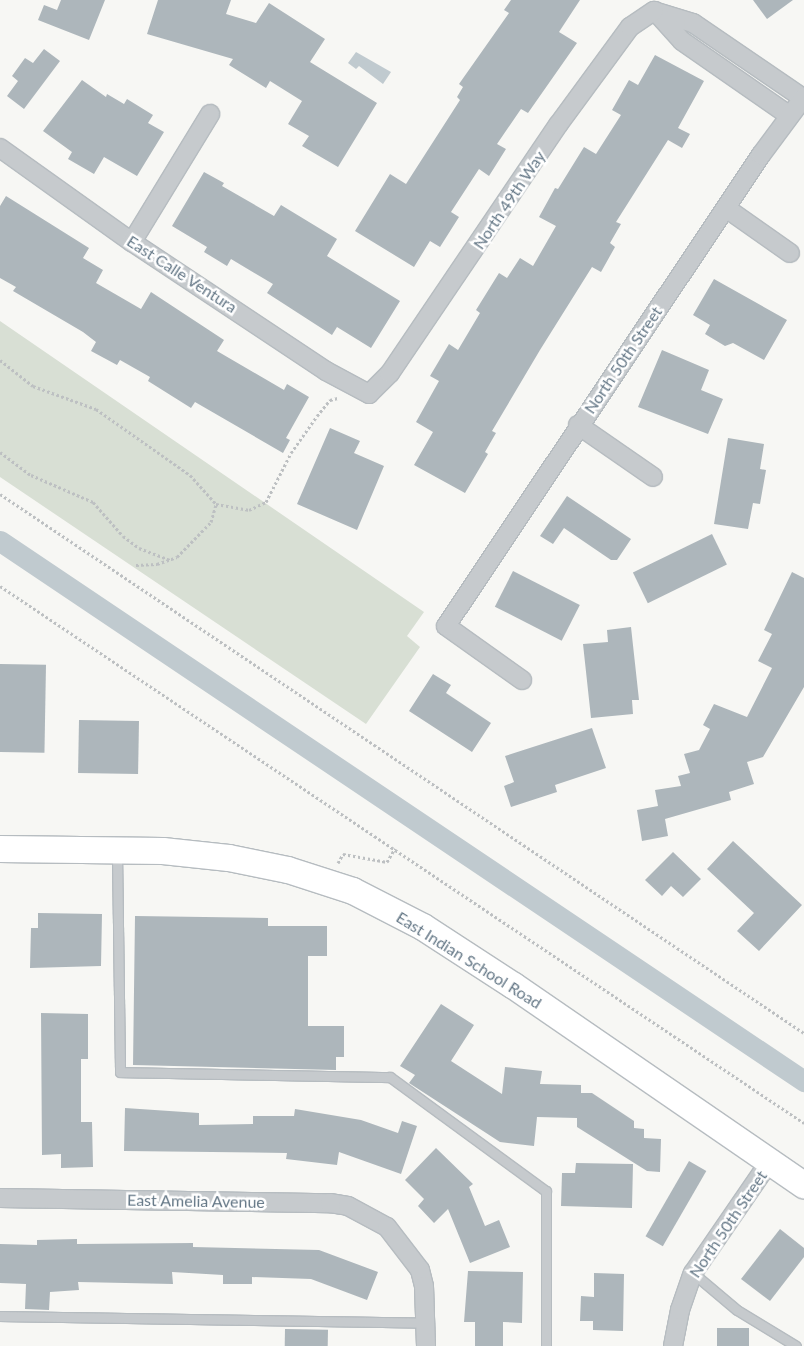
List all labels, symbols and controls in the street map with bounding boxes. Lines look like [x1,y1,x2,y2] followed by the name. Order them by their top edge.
[469,147,549,253] street label: North 49th Way
[123,231,241,317] street label: East Calle Ventura
[580,303,666,417] street label: North 50th Street
[393,907,545,1013] street label: East Indian School Road
[685,1167,771,1281] street label: North 50th Street
[126,1190,266,1212] street label: East Amelia Avenue

